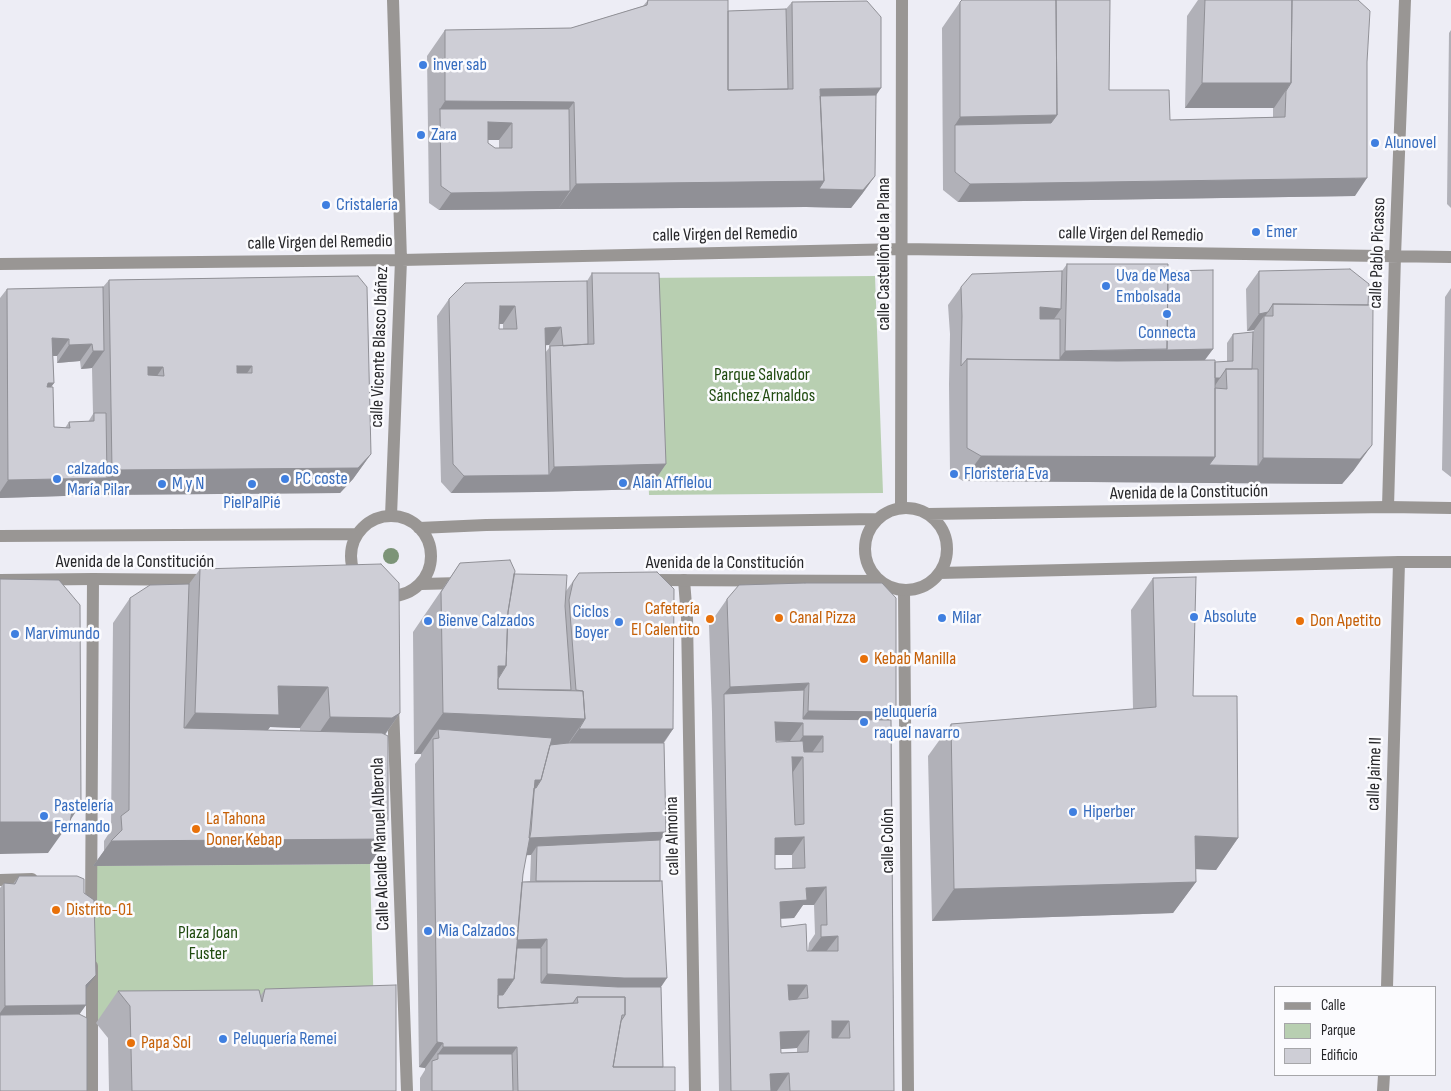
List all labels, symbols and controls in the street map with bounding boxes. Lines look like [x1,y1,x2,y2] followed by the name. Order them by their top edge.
[433,54,487,76] place label: inver sab
[417,59,429,71] marker: inver sab
[431,124,457,146] place label: Zara
[415,129,427,141] marker: Zara
[1385,132,1436,154] place label: Alunovel
[1369,137,1381,149] marker: Alunovel
[873,177,895,331] street label: calle Castellón de la Plana
[336,194,398,216] place label: Cristalería
[1365,197,1391,309] street label: calle Pablo Picasso
[320,199,332,211] marker: Cristalería
[1266,221,1297,243] place label: Emer
[652,223,798,247] street label: calle Virgen del Remedio
[1058,223,1204,247] street label: calle Virgen del Remedio
[1250,226,1262,238] marker: Emer
[247,231,393,255] street label: calle Virgen del Remedio
[1116,265,1190,308] place label: Uva de Mesa Embolsada
[366,266,394,428] street label: calle Vicente Blasco Ibáñez
[1100,280,1112,292] marker: Uva de Mesa Embolsada
[1161,308,1173,320] marker: Connecta
[1138,322,1196,344] place label: Connecta
[709,364,815,406] park label: Parque Salvador Sánchez Arnaldos
[67,458,129,500] place label: calzados María Pilar
[964,463,1049,485] place label: Floristería Eva
[295,468,348,490] place label: PC coste
[948,468,960,480] marker: Floristería Eva
[633,472,712,494] place label: Alain Afflelou
[51,473,63,485] marker: calzados María Pilar
[172,473,205,495] place label: M y N
[279,473,291,485] marker: PC coste
[617,477,629,489] marker: Alain Afflelou
[156,478,168,490] marker: M y N
[246,478,258,490] marker: PielPalPié
[1110,481,1268,505] street label: Avenida de la Constitución
[223,492,281,514] place label: PielPalPié
[56,551,214,573] street label: Avenida de la Constitución
[646,552,804,574] street label: Avenida de la Constitución
[631,598,700,640] place label: Cafetería El Calentito
[572,601,609,644] place label: Ciclos Boyer
[1204,606,1257,628] place label: Absolute
[789,607,856,629] place label: Canal Pizza
[952,607,981,629] place label: Milar
[438,610,535,632] place label: Bienve Calzados
[1310,610,1381,632] place label: Don Apetito
[1188,611,1200,623] marker: Absolute
[773,612,785,624] marker: Canal Pizza
[936,612,948,624] marker: Milar
[704,613,716,625] marker: Cafetería El Calentito
[422,615,434,627] marker: Bienve Calzados
[1294,615,1306,627] marker: Don Apetito
[613,616,625,628] marker: Ciclos Boyer
[25,623,100,645] place label: Marvimundo
[9,628,21,640] marker: Marvimundo
[874,648,956,670] place label: Kebab Manilla
[858,653,870,665] marker: Kebab Manilla
[874,701,960,744] place label: peluquería raquel navarro
[858,716,870,728] marker: peluquería raquel navarro
[1363,737,1387,811] street label: calle Jaime II
[367,757,395,931] street label: Calle Alcalde Manuel Alberola
[54,795,113,838] place label: Pastelería Fernando
[662,796,684,876] street label: calle Almoina
[1083,801,1135,823] place label: Hiperber
[1067,806,1079,818] marker: Hiperber
[206,808,282,851] place label: La Tahona Doner Kebap
[877,808,899,874] street label: calle Colón
[38,810,50,822] marker: Pastelería Fernando
[190,823,202,835] marker: La Tahona Doner Kebap
[66,899,132,921] place label: Distrito-01
[50,904,62,916] marker: Distrito-01
[438,920,515,942] place label: Mia Calzados
[178,922,238,964] park label: Plaza Joan Fuster
[422,925,434,937] marker: Mia Calzados
[1274,986,1436,1076] legend
[1321,996,1345,1015] text: Calle
[1321,1021,1356,1040] text: Parque
[233,1028,337,1050] place label: Peluquería Remei
[141,1032,191,1054] place label: Papa Sol
[217,1033,229,1045] marker: Peluquería Remei
[125,1037,137,1049] marker: Papa Sol
[1321,1046,1358,1065] text: Edificio

